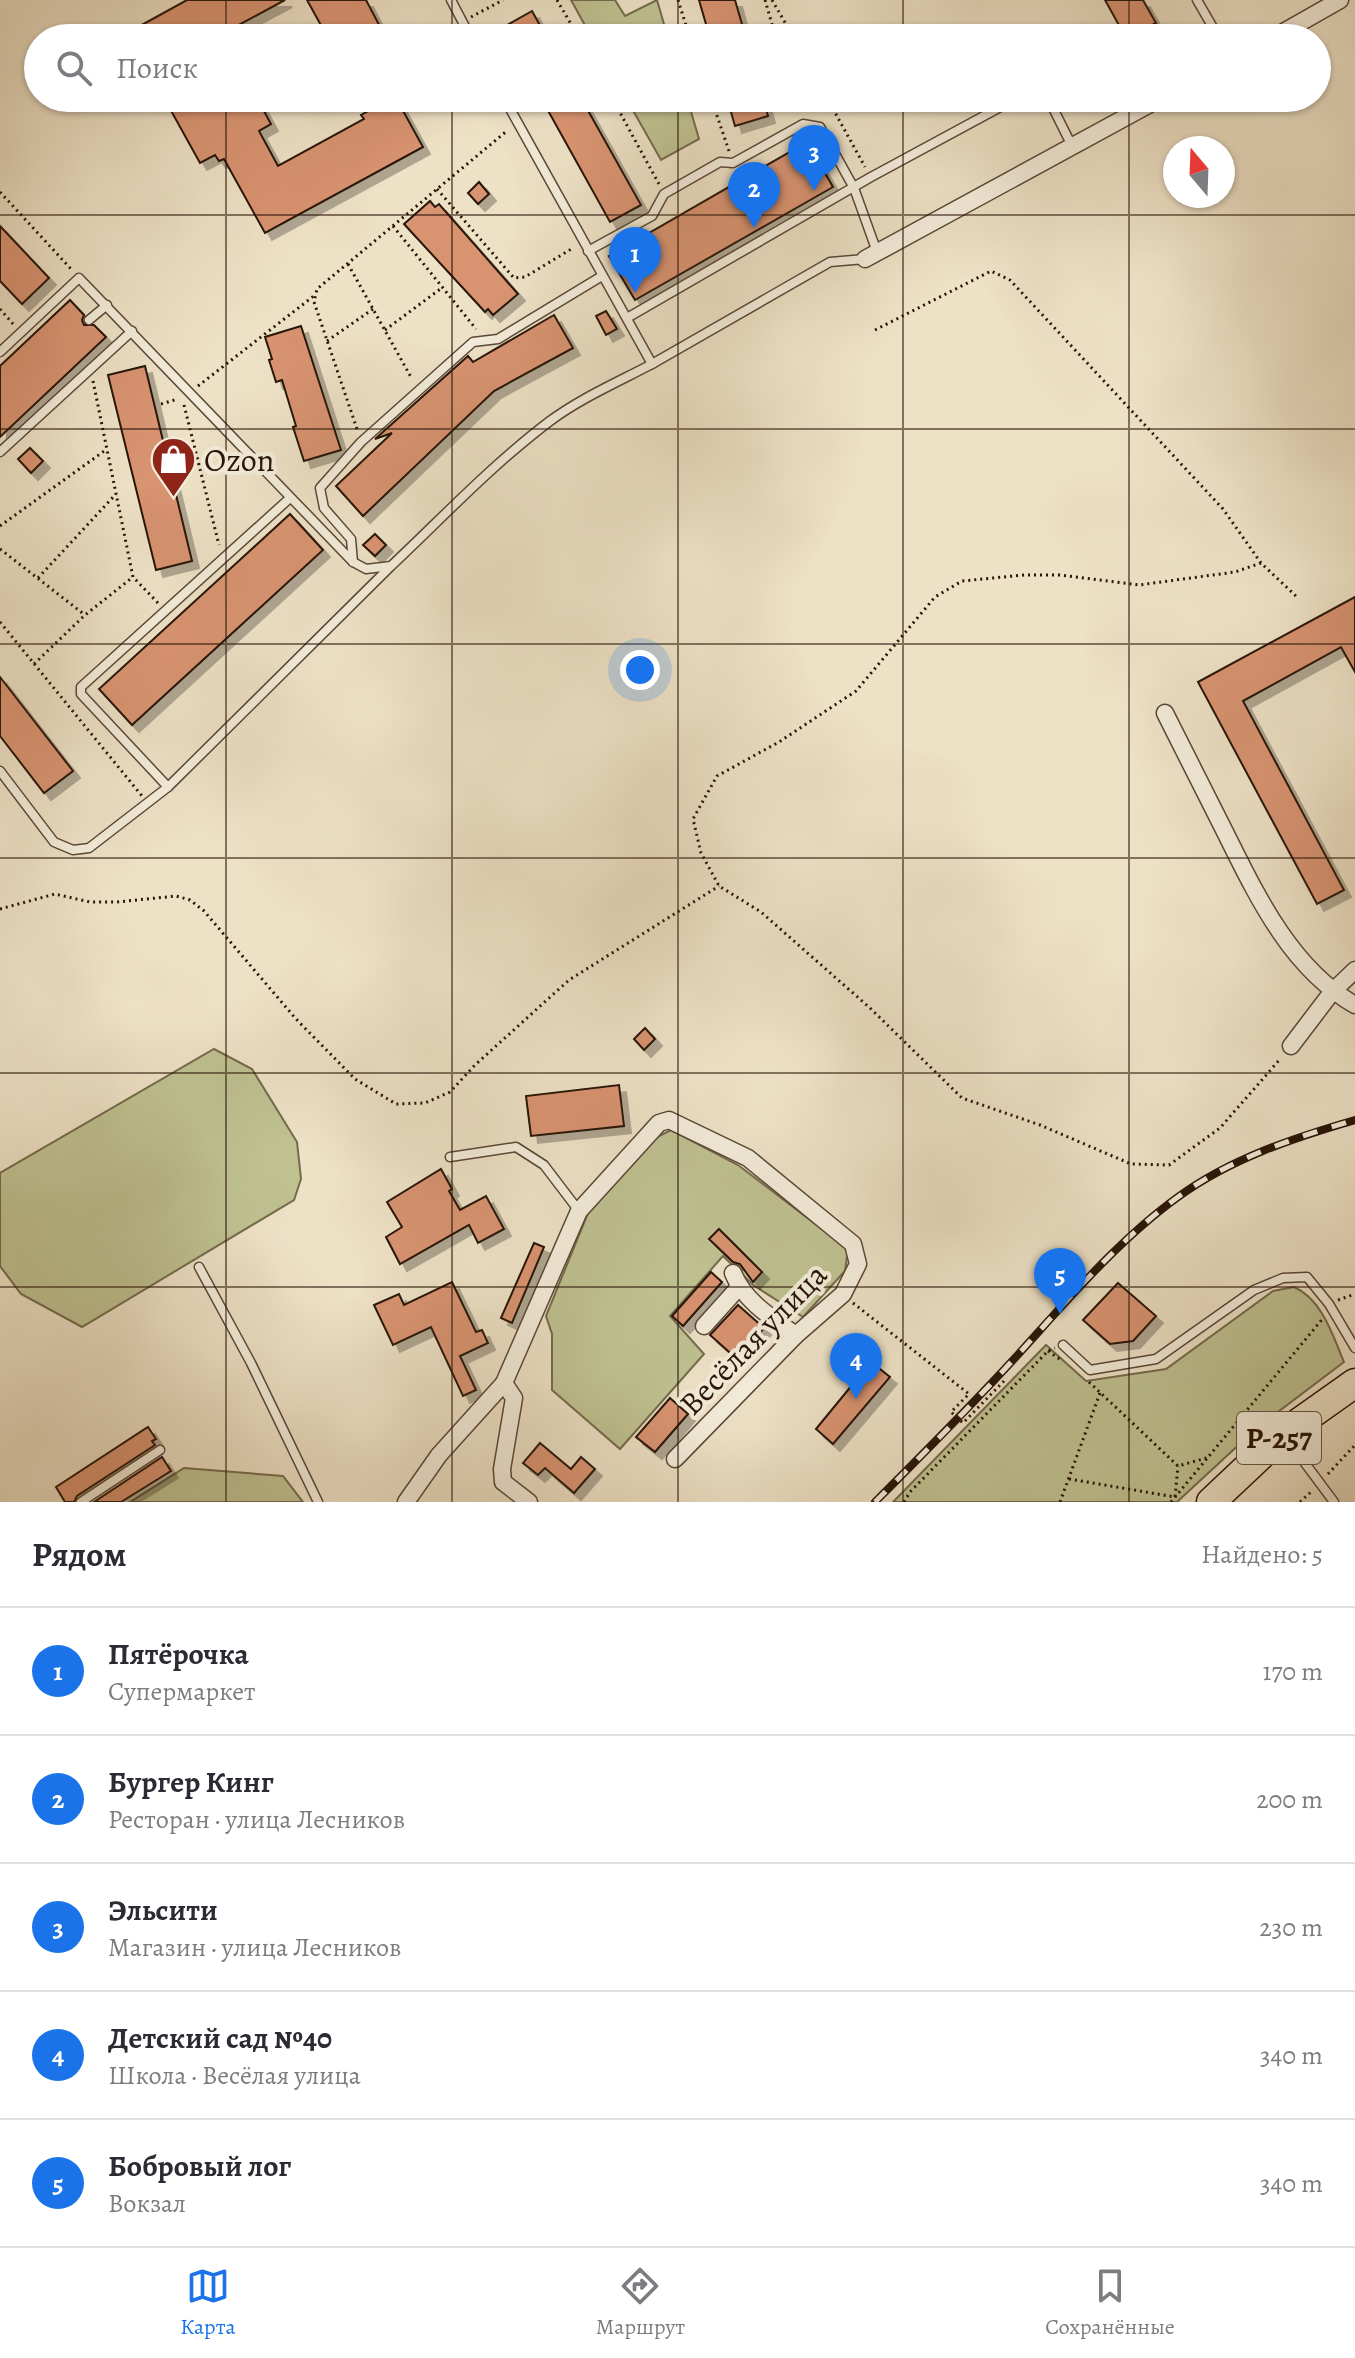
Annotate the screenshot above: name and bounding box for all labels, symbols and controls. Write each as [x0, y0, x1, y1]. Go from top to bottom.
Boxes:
search box [24, 24, 1331, 112]
icon: search [52, 46, 96, 90]
text: Поиск [116, 48, 198, 88]
pin: 3 [788, 125, 840, 191]
north arrow [1163, 136, 1235, 208]
pin: 2 [728, 162, 780, 228]
pin: 1 [609, 227, 661, 293]
shop icon: Ozon [149, 436, 197, 499]
place label: Ozon [204, 438, 274, 482]
your location [620, 650, 660, 690]
pin: 5 [1034, 1248, 1086, 1314]
street label: Весёлая улица [669, 1253, 837, 1425]
pin: 4 [830, 1333, 882, 1399]
road number: Р-257 [1237, 1412, 1321, 1464]
text: Рядом [32, 1531, 126, 1578]
text: Найдено: 5 [1201, 1537, 1323, 1572]
text: Пятёрочка [108, 1634, 249, 1674]
text: 1 [53, 1654, 63, 1689]
text: 170 m [1263, 1654, 1323, 1689]
text: Супермаркет [108, 1674, 256, 1709]
text: Бургер Кинг [108, 1762, 274, 1802]
text: 2 [52, 1782, 64, 1817]
text: 200 m [1256, 1782, 1323, 1817]
text: Ресторан · улица Лесников [108, 1802, 405, 1837]
text: Эльсити [108, 1890, 218, 1930]
text: 3 [52, 1910, 64, 1945]
text: 230 m [1259, 1910, 1323, 1945]
text: Магазин · улица Лесников [108, 1930, 401, 1965]
text: Детский сад №40 [108, 2018, 332, 2058]
text: 4 [52, 2038, 64, 2073]
text: 340 m [1260, 2038, 1323, 2073]
text: Школа · Весёлая улица [108, 2058, 361, 2093]
text: Бобровый лог [108, 2146, 291, 2186]
text: 5 [52, 2166, 64, 2201]
text: 340 m [1260, 2166, 1323, 2201]
text: Вокзал [108, 2186, 186, 2221]
tab: Карта [180, 2264, 236, 2342]
tab: Маршрут [596, 2264, 685, 2342]
tab: Сохранённые [1045, 2264, 1175, 2342]

